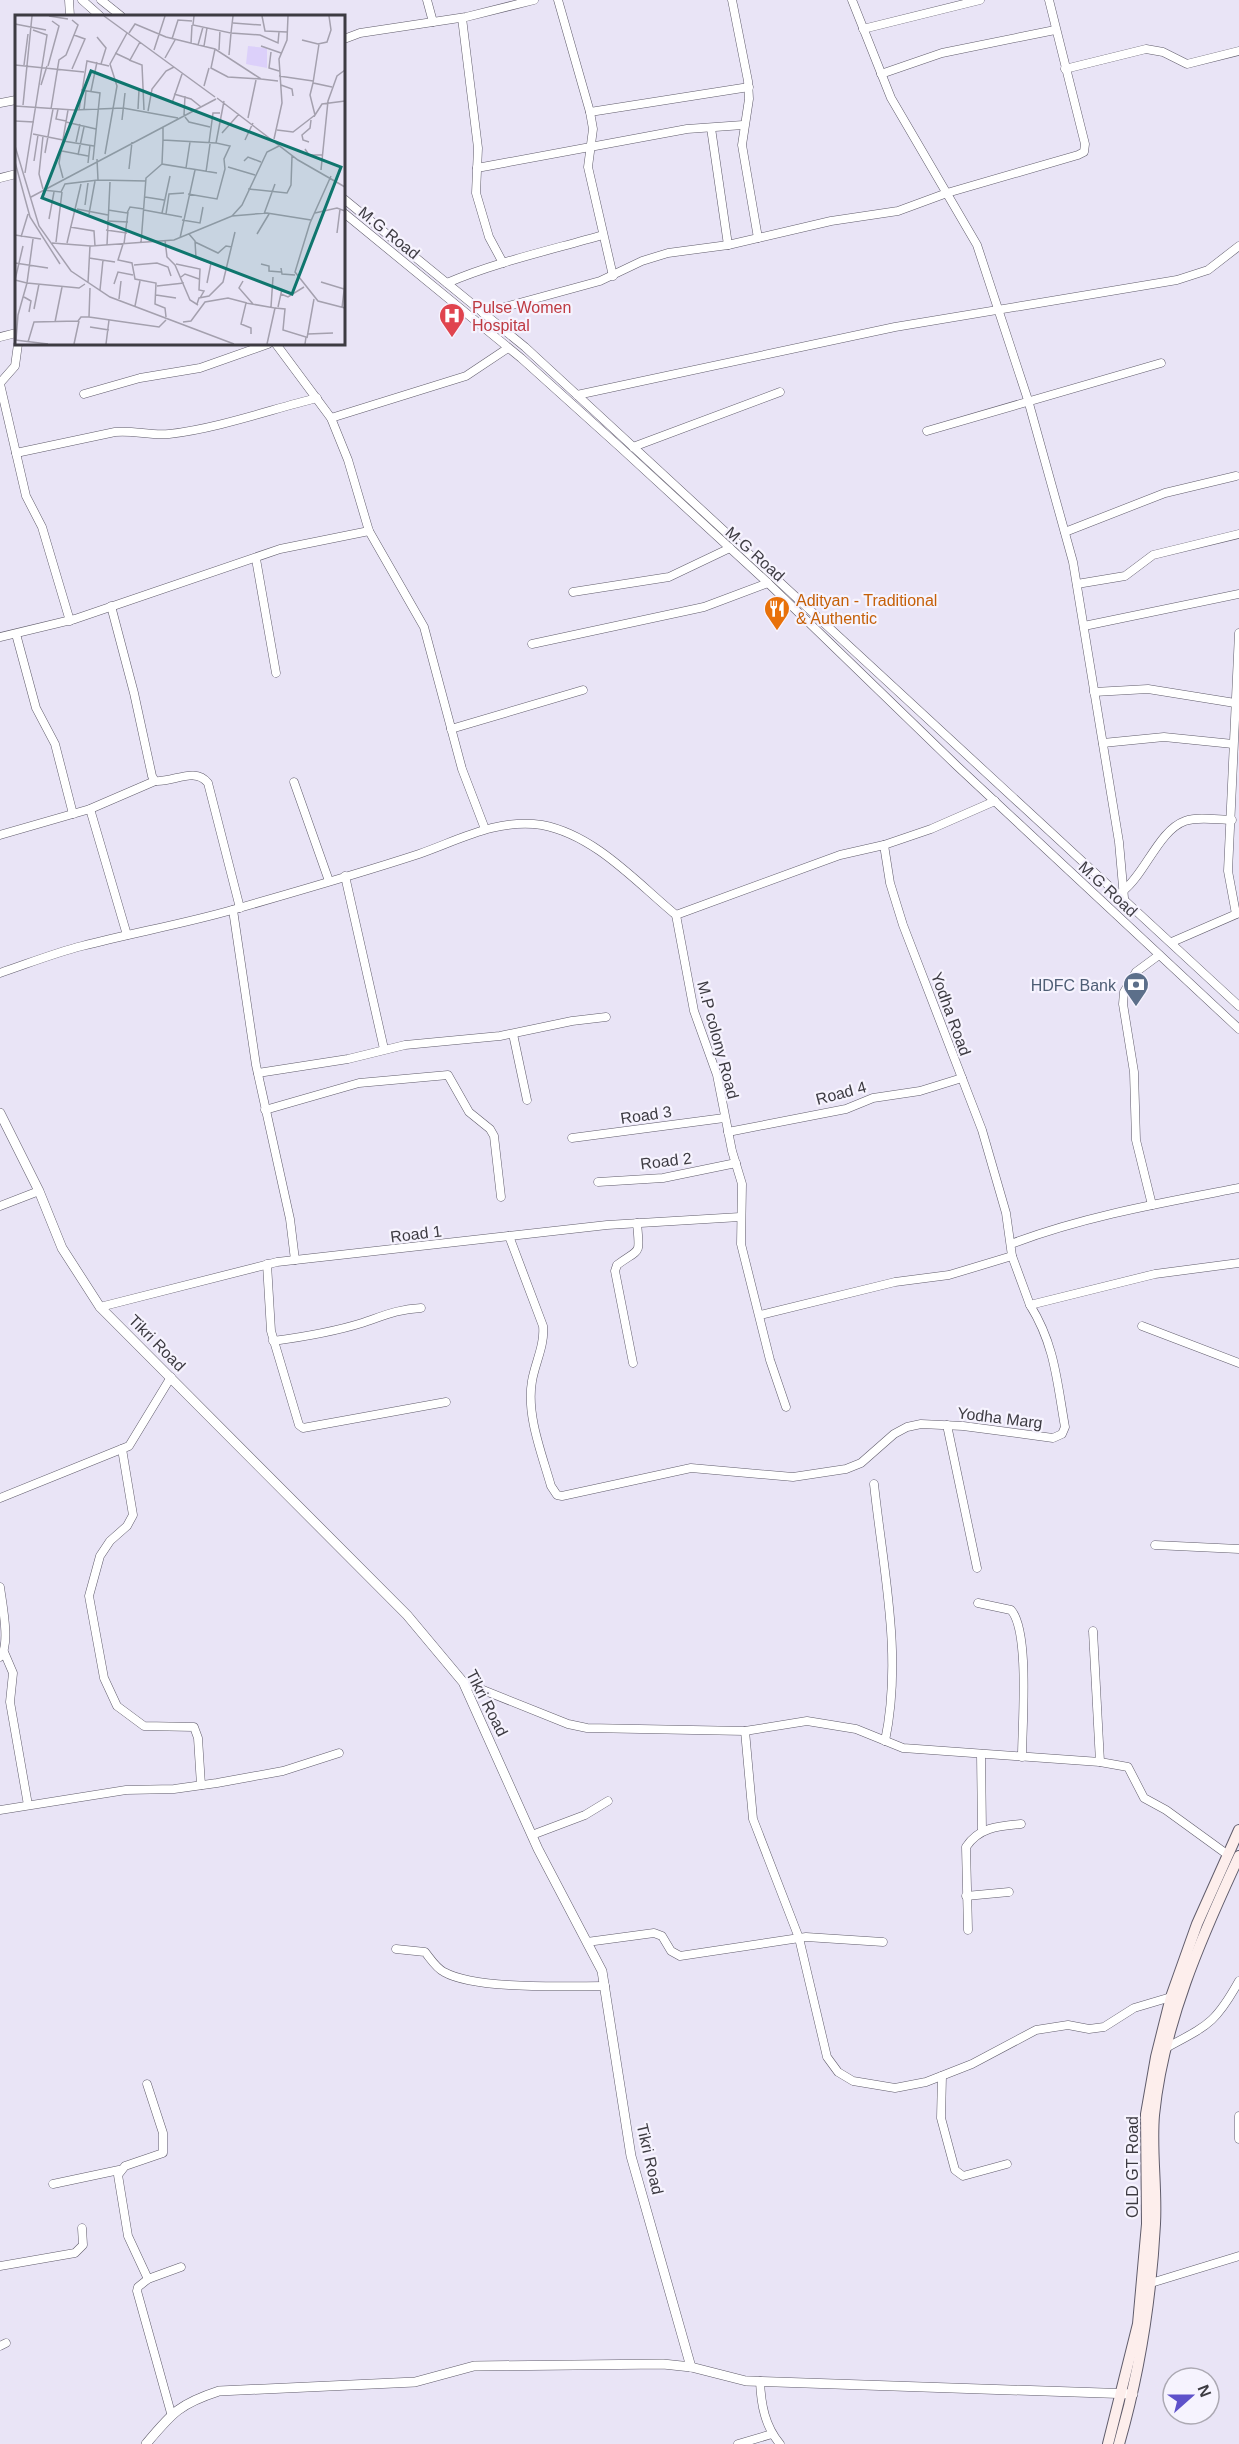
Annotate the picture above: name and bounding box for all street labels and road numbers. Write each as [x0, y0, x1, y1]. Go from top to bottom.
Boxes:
street label: M.G Road [355, 203, 423, 263]
street label: M.G Road [722, 523, 788, 585]
street label: M.G Road [1076, 858, 1140, 920]
street label: Yodha Road [928, 970, 974, 1058]
street label: M.P colony Road [694, 979, 742, 1101]
street label: Road 4 [814, 1078, 868, 1108]
street label: Road 3 [619, 1103, 673, 1127]
street label: Road 2 [639, 1149, 693, 1173]
street label: Road 1 [389, 1222, 443, 1246]
street label: Tikri Road [125, 1311, 189, 1375]
street label: Yodha Marg [956, 1404, 1044, 1432]
street label: Tikri Road [463, 1667, 511, 1739]
street label: OLD GT Road [1124, 2116, 1141, 2218]
street label: Tikri Road [634, 2122, 666, 2196]

